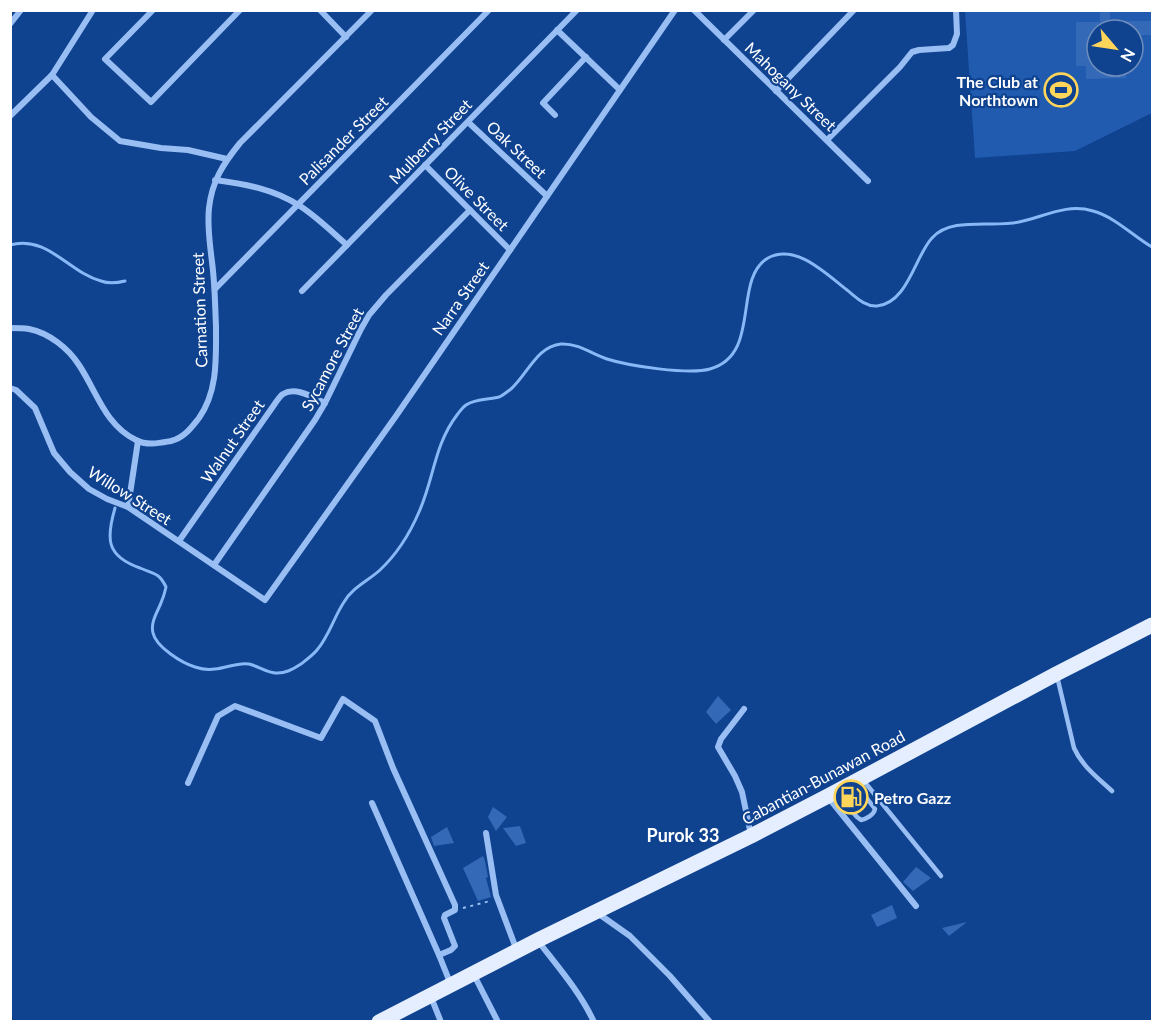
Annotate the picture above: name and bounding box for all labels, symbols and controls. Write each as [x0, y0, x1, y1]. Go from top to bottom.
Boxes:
north arrow [1085, 18, 1145, 78]
street label: Mahogany Street [741, 38, 841, 135]
text: N [1117, 46, 1140, 66]
place label: The Club at Northtown [957, 72, 1038, 109]
sports icon: The Club at Northtown [1043, 72, 1079, 108]
street label: Palisander Street [295, 91, 392, 188]
street label: Mulberry Street [385, 94, 475, 187]
street label: Oak Street [483, 117, 551, 182]
street label: Olive Street [441, 162, 513, 234]
street label: Carnation Street [187, 252, 211, 368]
street label: Narra Street [428, 257, 492, 339]
street label: Sycamore Street [297, 304, 367, 414]
street label: Walnut Street [196, 396, 268, 486]
street label: Willow Street [85, 462, 176, 528]
street label: Cabantian-Bunawan Road [738, 726, 908, 828]
fuel station icon: Petro Gazz [833, 779, 869, 815]
place label: Petro Gazz [874, 788, 951, 807]
district label: Purok 33 [647, 824, 719, 846]

